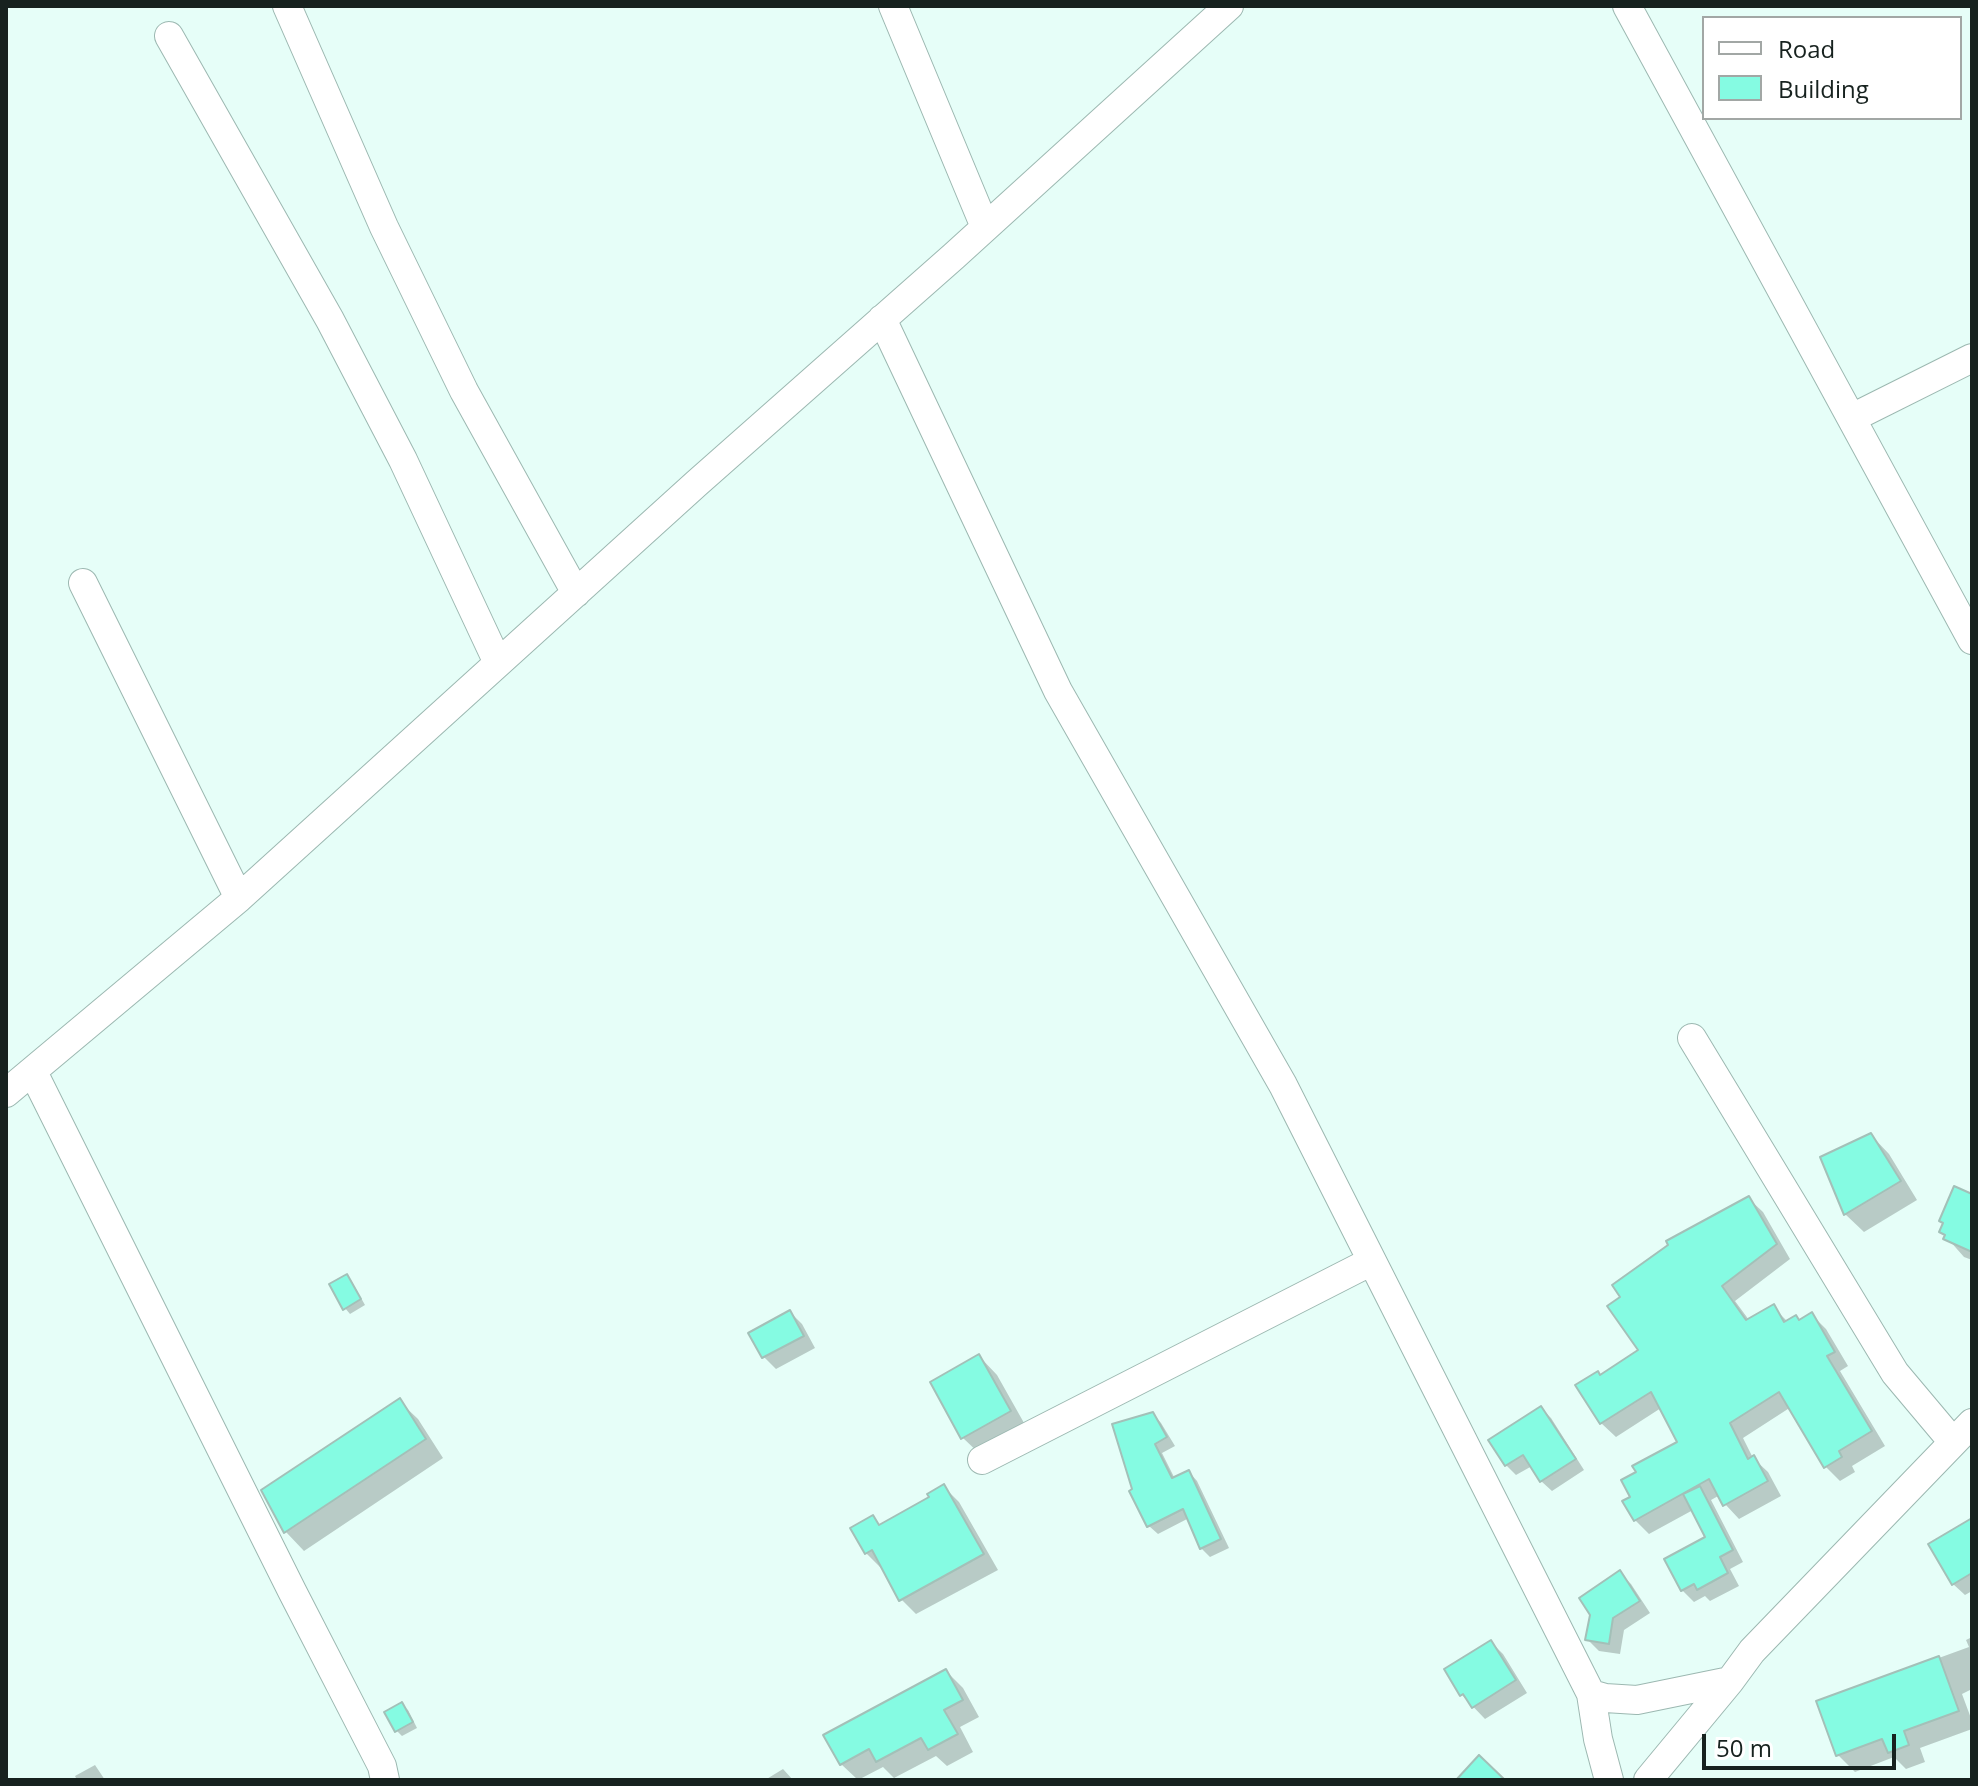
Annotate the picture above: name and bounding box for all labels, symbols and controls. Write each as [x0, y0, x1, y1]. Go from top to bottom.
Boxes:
legend [1702, 16, 1962, 120]
text: Road [1778, 32, 1835, 65]
text: Building [1778, 72, 1869, 105]
scale bar [1706, 1718, 1900, 1768]
text: 50 m [1716, 1731, 1772, 1764]

